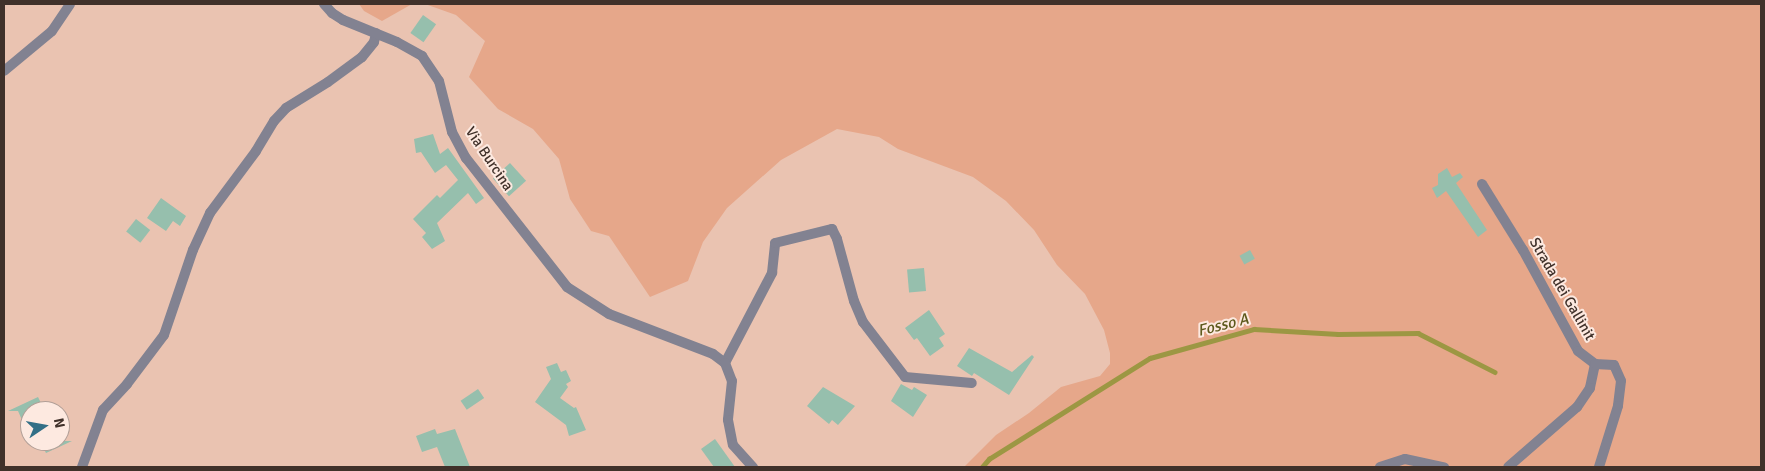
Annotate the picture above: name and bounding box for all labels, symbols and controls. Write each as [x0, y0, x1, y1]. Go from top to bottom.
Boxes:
street label: Via Burcina [461, 124, 517, 194]
street label: Strada dei Gallinit [1525, 234, 1599, 344]
water label: Fosso A [1196, 309, 1250, 341]
north arrow [20, 401, 70, 451]
text: N [50, 416, 69, 430]

